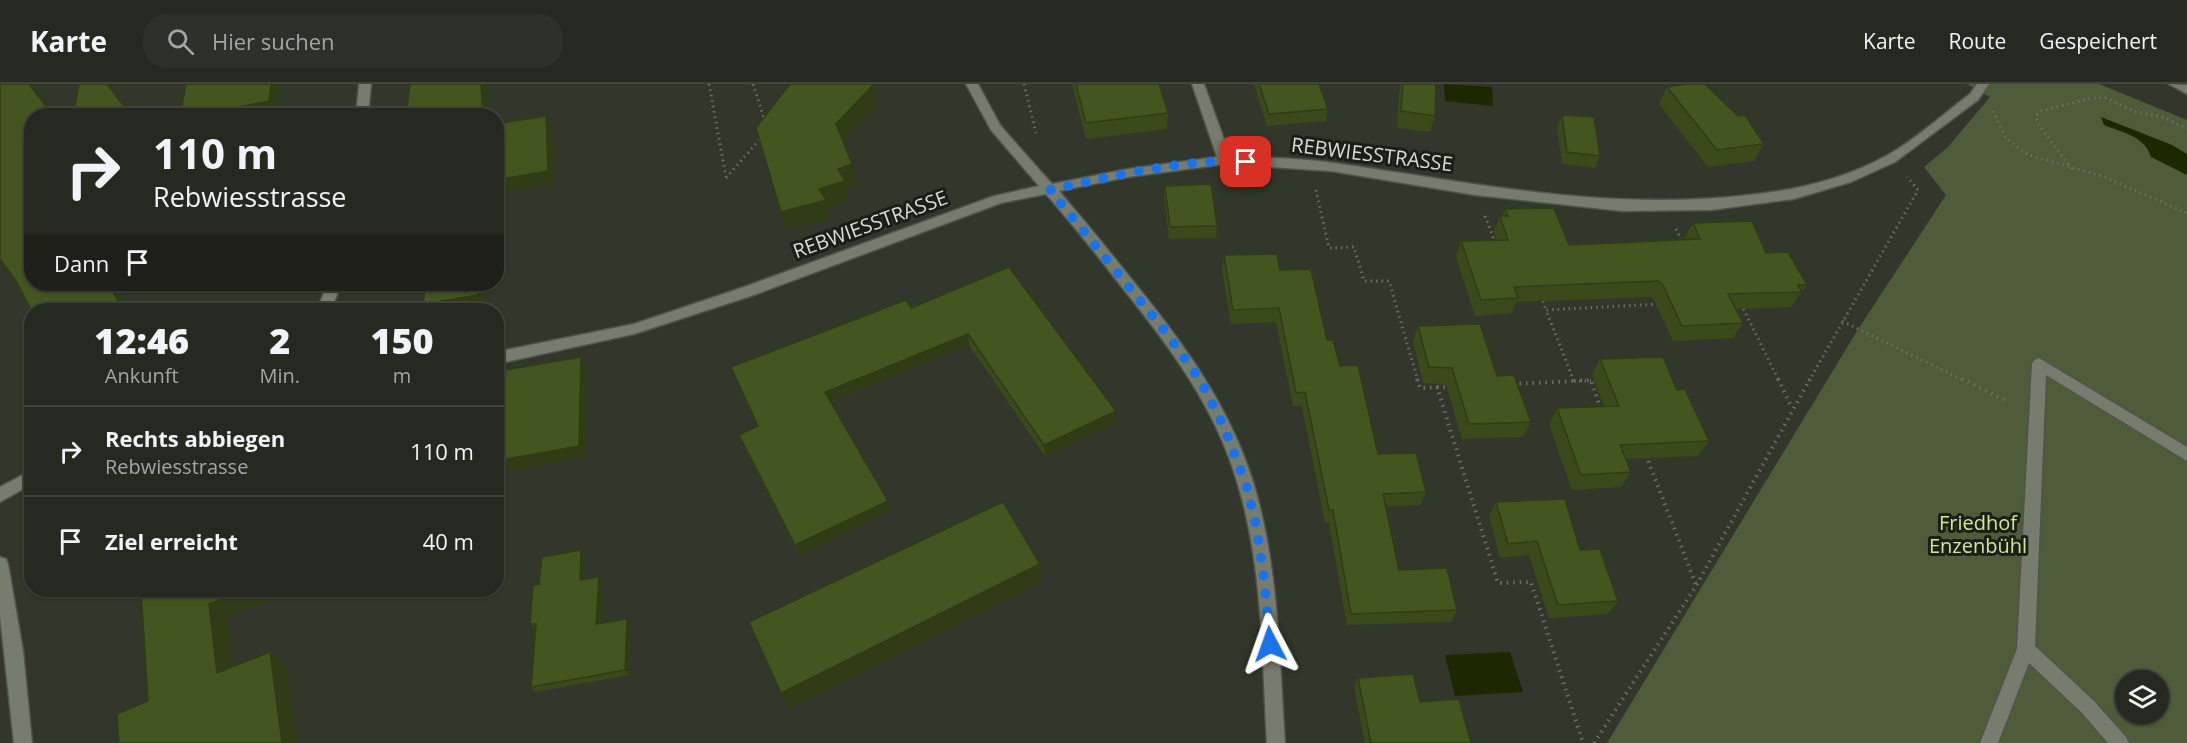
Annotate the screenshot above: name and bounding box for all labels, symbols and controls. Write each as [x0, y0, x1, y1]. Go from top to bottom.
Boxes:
search box [143, 14, 563, 68]
text: Karte [30, 22, 107, 60]
icon: search [164, 25, 197, 58]
text: Hier suchen [212, 26, 335, 56]
text: Karte [1863, 27, 1915, 55]
text: Route [1948, 27, 2006, 55]
text: Gespeichert [2039, 27, 2157, 55]
text: 110 m [153, 124, 277, 181]
street label: REBWIESSTRASSE [1290, 131, 1454, 177]
icon: right [54, 132, 132, 210]
pin [1220, 136, 1271, 187]
icon: arrive [1229, 145, 1262, 178]
text: Rebwiesstrasse [153, 178, 347, 215]
street label: REBWIESSTRASSE [789, 184, 951, 264]
icon: arrive [121, 246, 154, 279]
text: Dann [54, 248, 109, 278]
text: 12:46 [94, 316, 189, 365]
text: 2 [269, 316, 290, 365]
text: 150 [370, 316, 434, 365]
text: Ankunft [105, 362, 179, 389]
text: Min. [259, 362, 300, 389]
text: m [393, 362, 411, 389]
text: Rechts abbiegen [105, 423, 285, 453]
icon: right [54, 435, 87, 468]
text: 110 m [410, 436, 474, 466]
text: Rebwiesstrasse [105, 453, 248, 480]
park label: Friedhof Enzenbühl [1929, 509, 2027, 559]
icon: arrive [54, 525, 87, 558]
text: Ziel erreicht [105, 526, 238, 556]
text: 40 m [423, 526, 474, 556]
position arrow [1238, 612, 1302, 676]
map controls [2115, 670, 2169, 724]
button: layers [2115, 670, 2169, 724]

